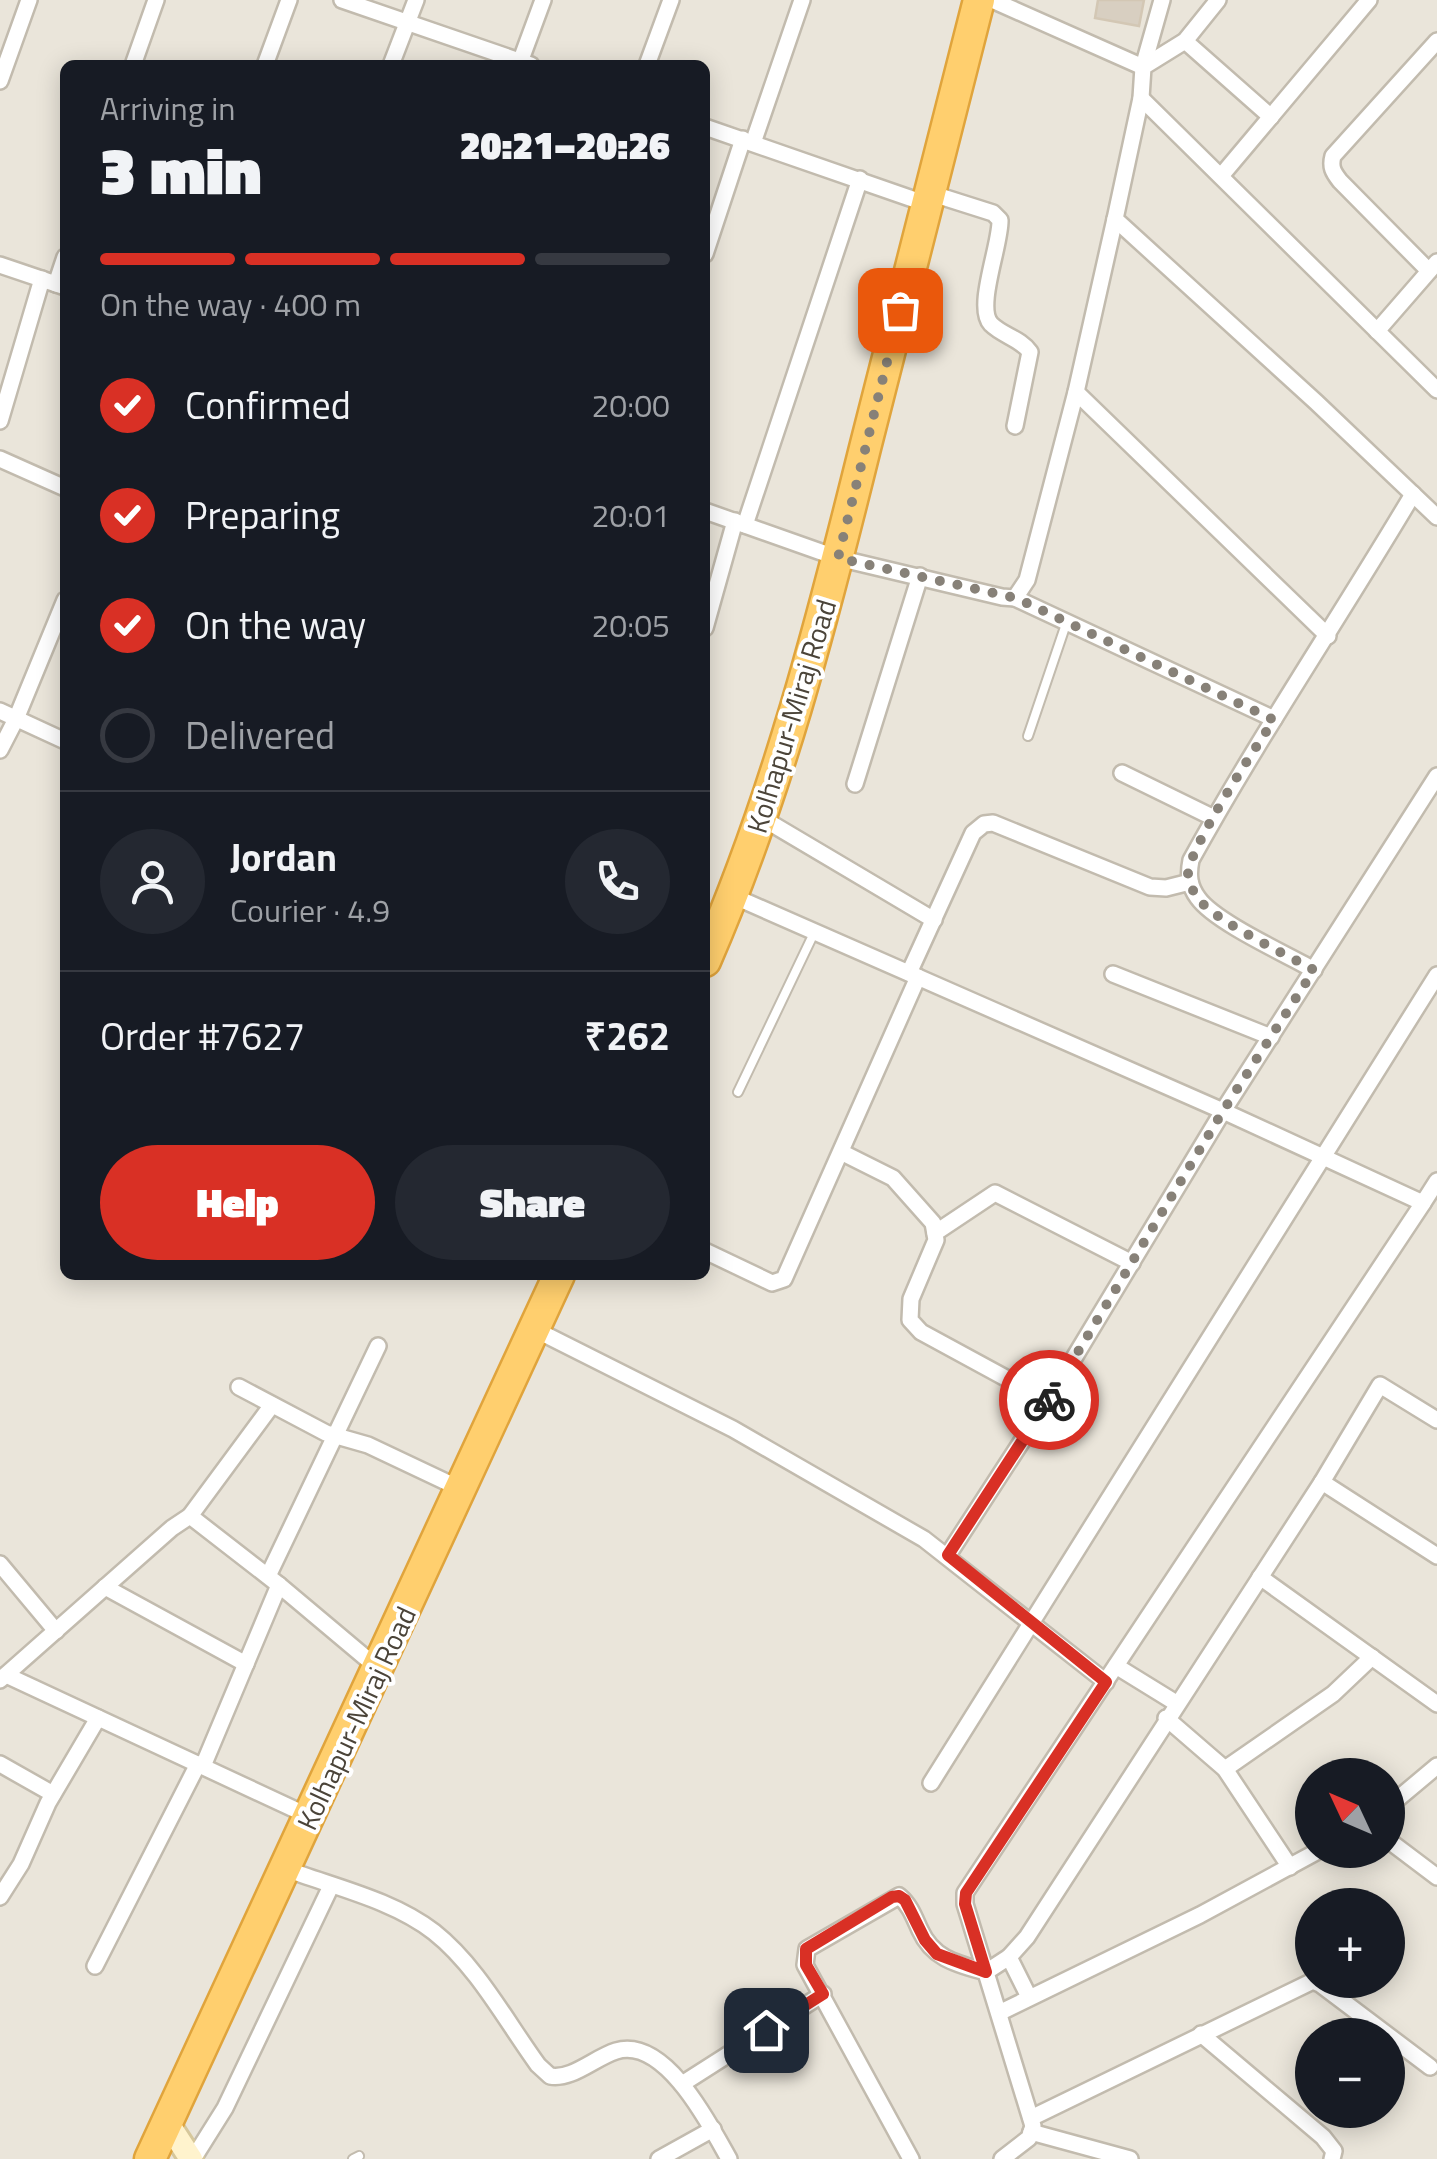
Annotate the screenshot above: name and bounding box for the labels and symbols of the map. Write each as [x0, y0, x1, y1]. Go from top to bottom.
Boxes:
pin [858, 268, 943, 353]
street label: Kolhapur-Miraj Road [735, 594, 847, 838]
courier [999, 1350, 1099, 1450]
street label: Kolhapur-Miraj Road [285, 1599, 427, 1837]
north arrow [1295, 1758, 1405, 1868]
pin [724, 1988, 809, 2073]

